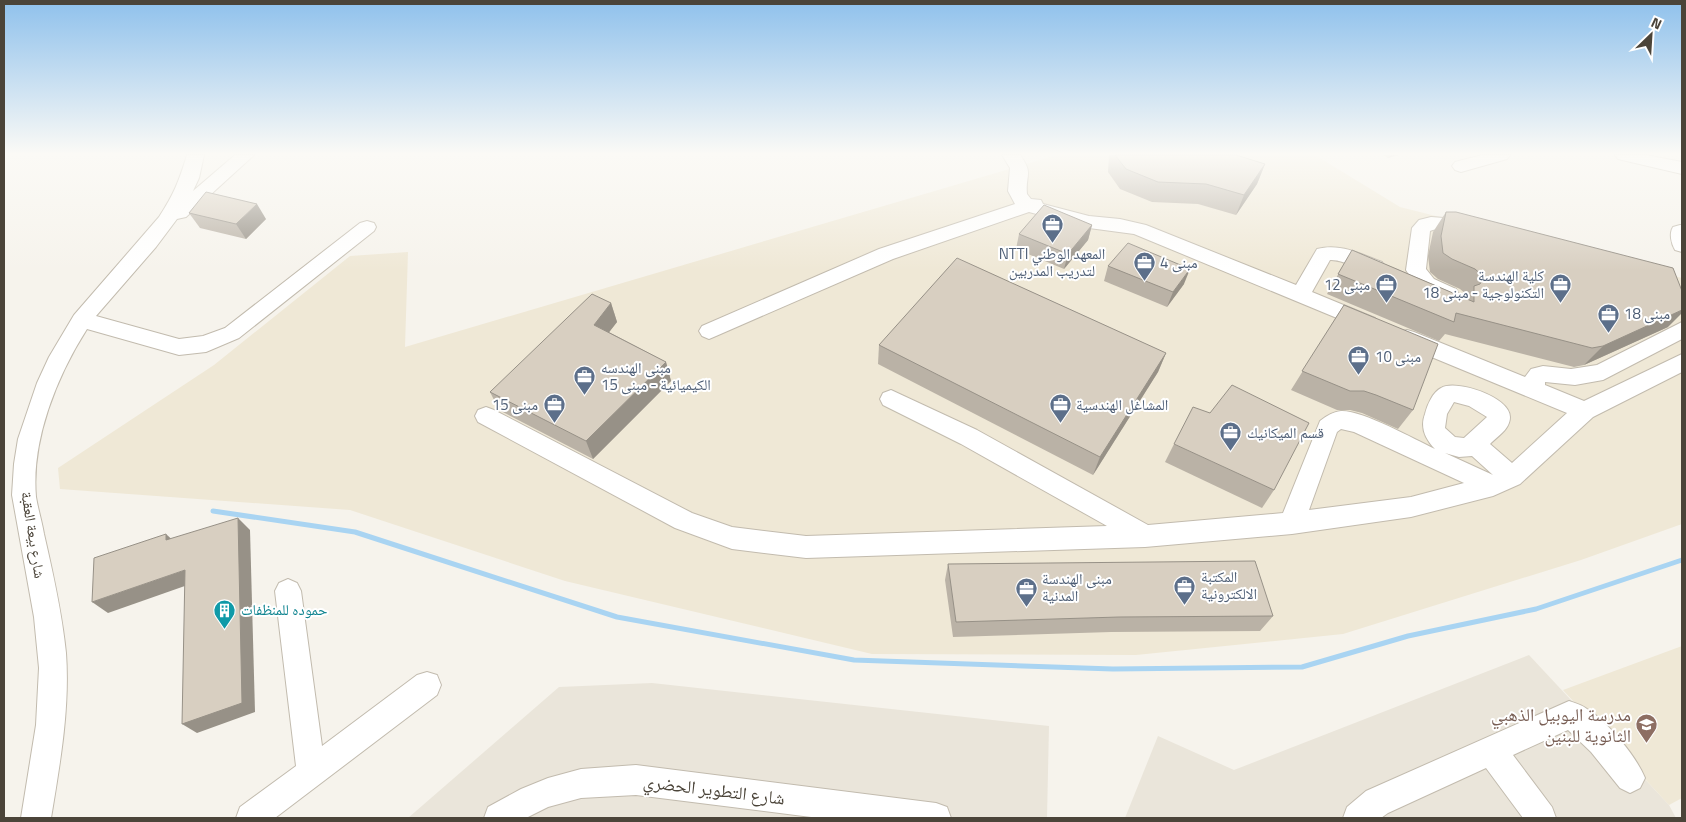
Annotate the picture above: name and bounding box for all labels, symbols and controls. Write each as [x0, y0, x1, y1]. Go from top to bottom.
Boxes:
north arrow [1626, 10, 1676, 60]
text: N [1648, 11, 1666, 34]
office icon: NTTI المعهد الوطني لتدريب المدربين [1040, 213, 1064, 244]
place label: NTTI المعهد الوطني لتدريب المدربين [999, 242, 1105, 282]
office icon: مبنى 4 [1132, 251, 1156, 282]
place label: مبنى 4 [1160, 251, 1198, 274]
place label: كلية الهندسة التكنولوجية - مبنى 18 [1422, 264, 1544, 304]
place label: مبنى 12 [1324, 273, 1370, 296]
office icon: مبنى 12 [1374, 273, 1398, 304]
office icon: كلية الهندسة التكنولوجية - مبنى 18 [1548, 273, 1572, 304]
office icon: مبنى 18 [1596, 302, 1620, 333]
place label: مبنى 18 [1624, 302, 1670, 325]
office icon: مبنى 10 [1347, 345, 1371, 376]
place label: مبنى 10 [1375, 345, 1421, 368]
place label: مبنى الهندسه الكيميائية - مبنى 15 [601, 356, 711, 396]
office icon: مبنى الهندسه الكيميائية - مبنى 15 [573, 365, 597, 396]
place label: مبنى 15 [492, 393, 538, 416]
office icon: مبنى 15 [542, 393, 566, 424]
office icon: المشاغل الهندسية [1048, 393, 1072, 424]
place label: المشاغل الهندسية [1076, 393, 1168, 416]
office icon: قسم الميكانيك [1219, 421, 1243, 452]
place label: قسم الميكانيك [1247, 421, 1324, 444]
street label: شارع بيعة العقبة [15, 490, 52, 580]
place label: المكتبة الالكترونية [1201, 565, 1257, 605]
place label: مبنى الهندسة المدنية [1042, 567, 1112, 607]
office icon: المكتبة الالكترونية [1173, 574, 1197, 605]
office icon: مبنى الهندسة المدنية [1014, 576, 1038, 607]
building icon: حموده للمنظفات [213, 598, 237, 629]
place label: حموده للمنظفات [241, 598, 328, 621]
place label: مدرسة اليوبيل الذهبي الثانوية للبنين [1491, 701, 1631, 749]
school or university icon: مدرسة اليوبيل الذهبي الثانوية للبنين [1635, 713, 1659, 744]
street label: شارع التطوير الحضري [642, 767, 786, 813]

